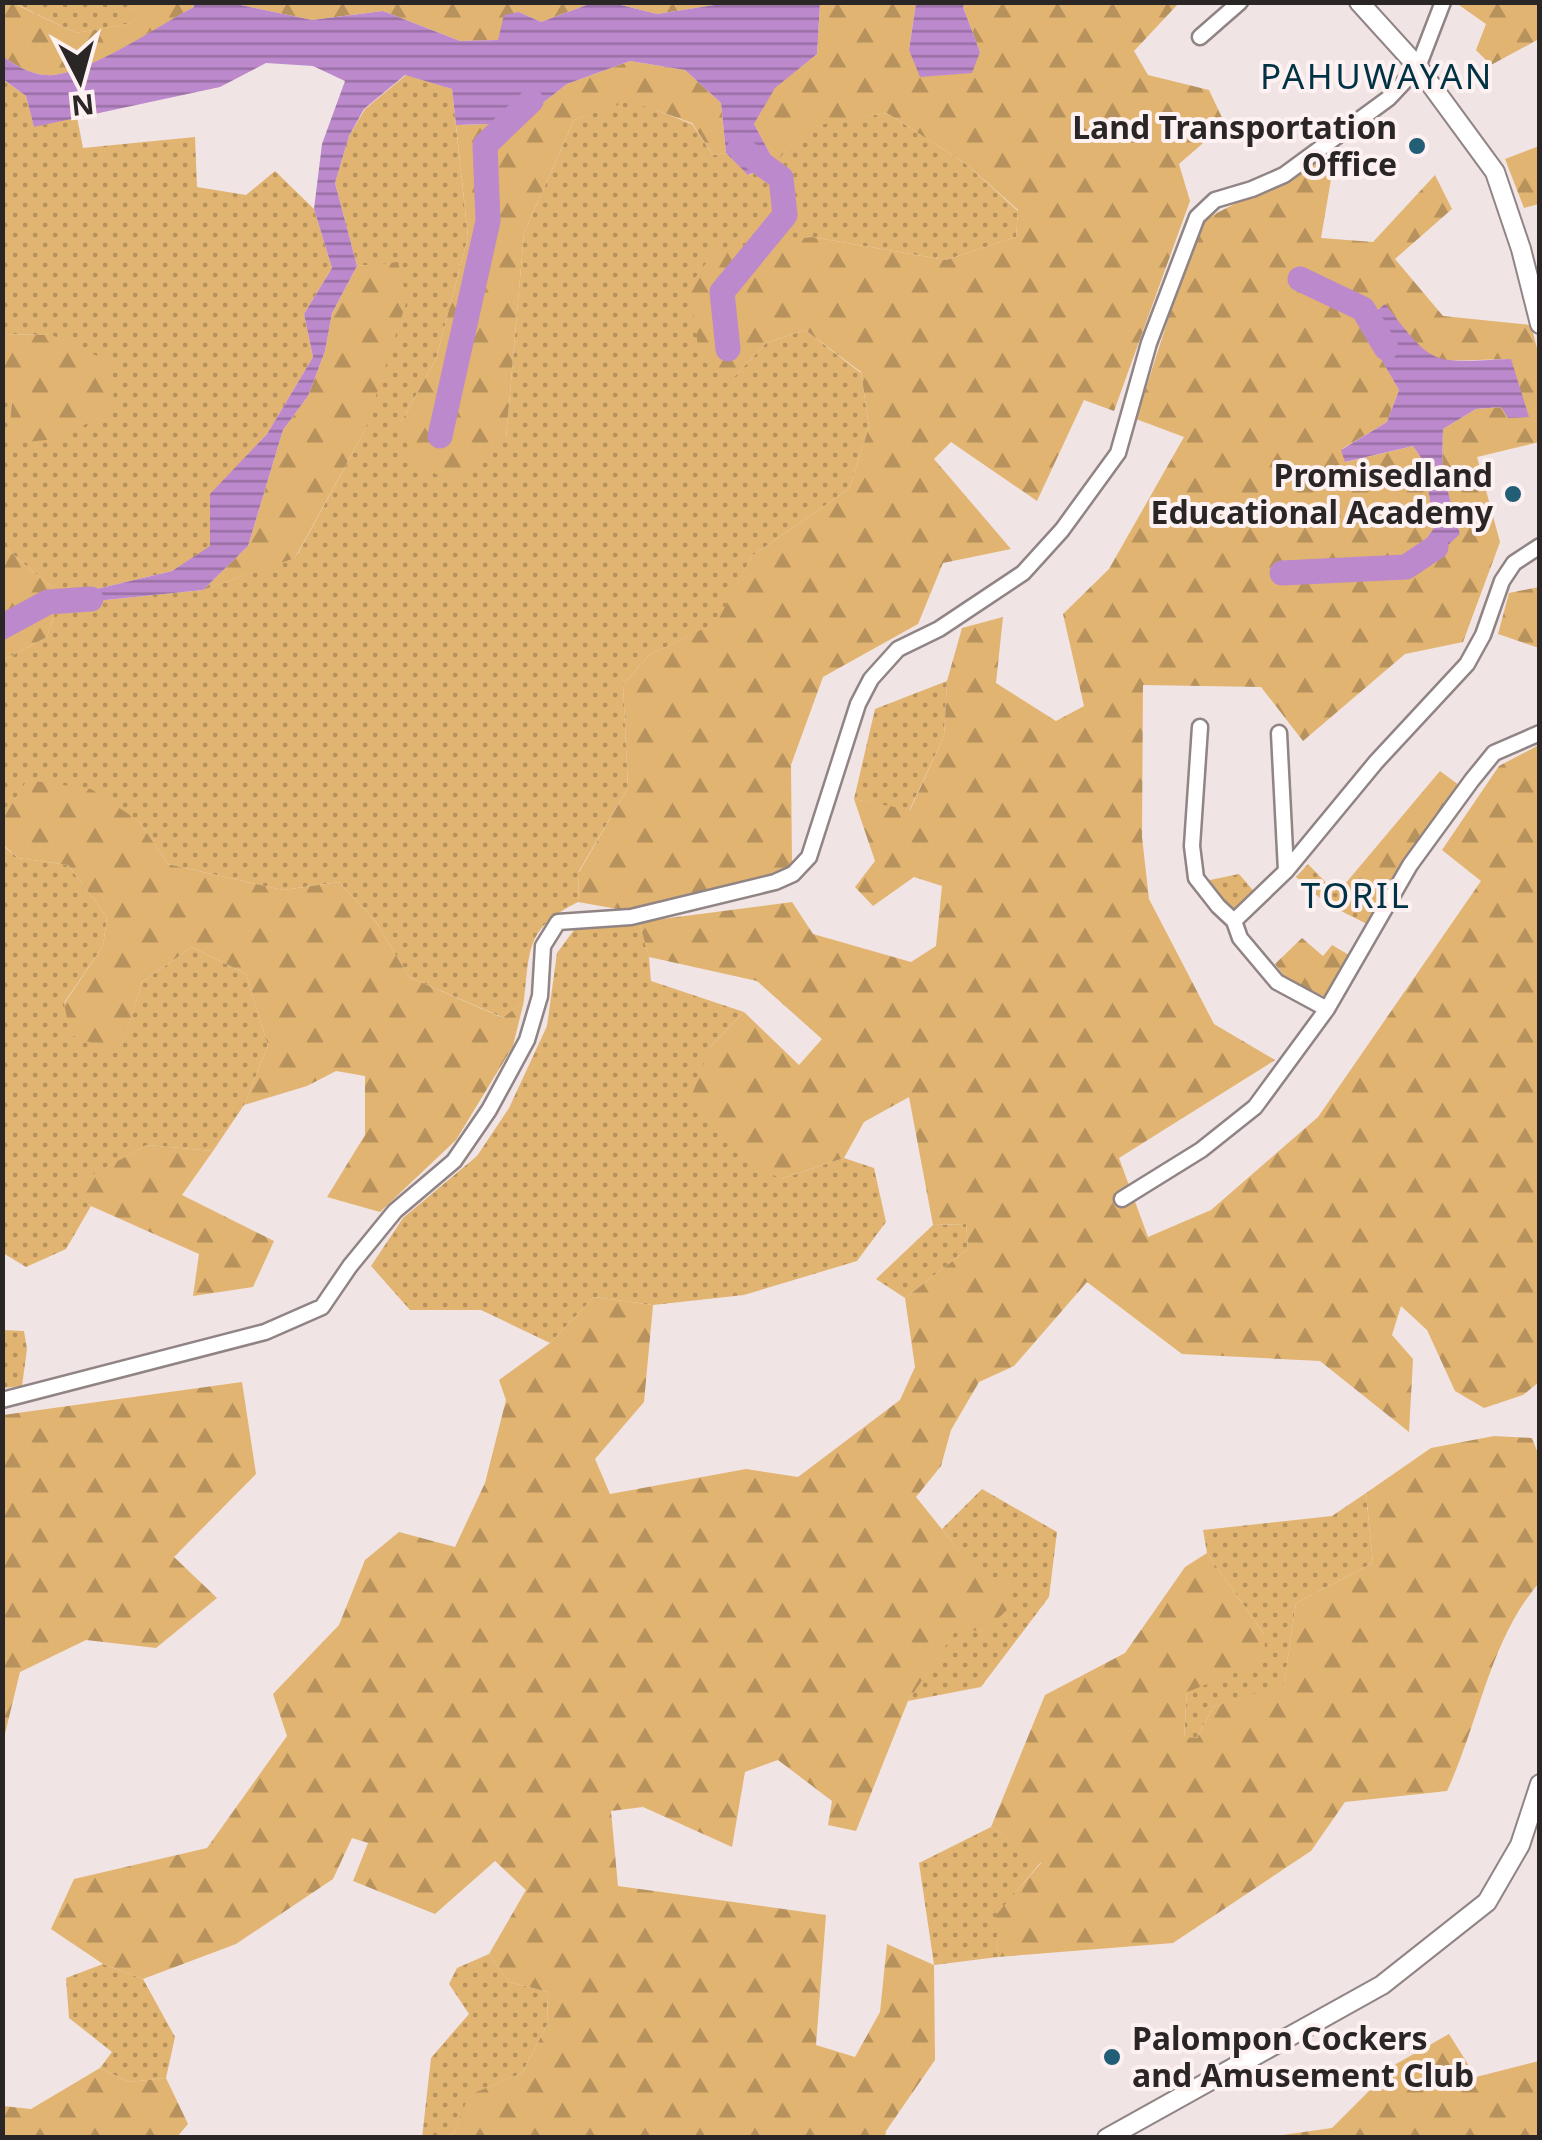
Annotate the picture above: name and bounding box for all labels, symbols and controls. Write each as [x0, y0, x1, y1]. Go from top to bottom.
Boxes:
north arrow [30, 30, 130, 130]
district label: PAHUWAYAN [1260, 52, 1494, 99]
text: N [69, 86, 96, 126]
place label: Land Transportation Office [1072, 105, 1397, 185]
marker: Land Transportation Office [1406, 135, 1428, 157]
place label: Promisedland Educational Academy [1150, 453, 1494, 533]
marker: Promisedland Educational Academy [1502, 483, 1524, 505]
district label: TORIL [1301, 871, 1411, 918]
place label: Palompon Cockers and Amusement Club [1132, 2016, 1474, 2096]
marker: Palompon Cockers and Amusement Club [1101, 2046, 1123, 2068]

